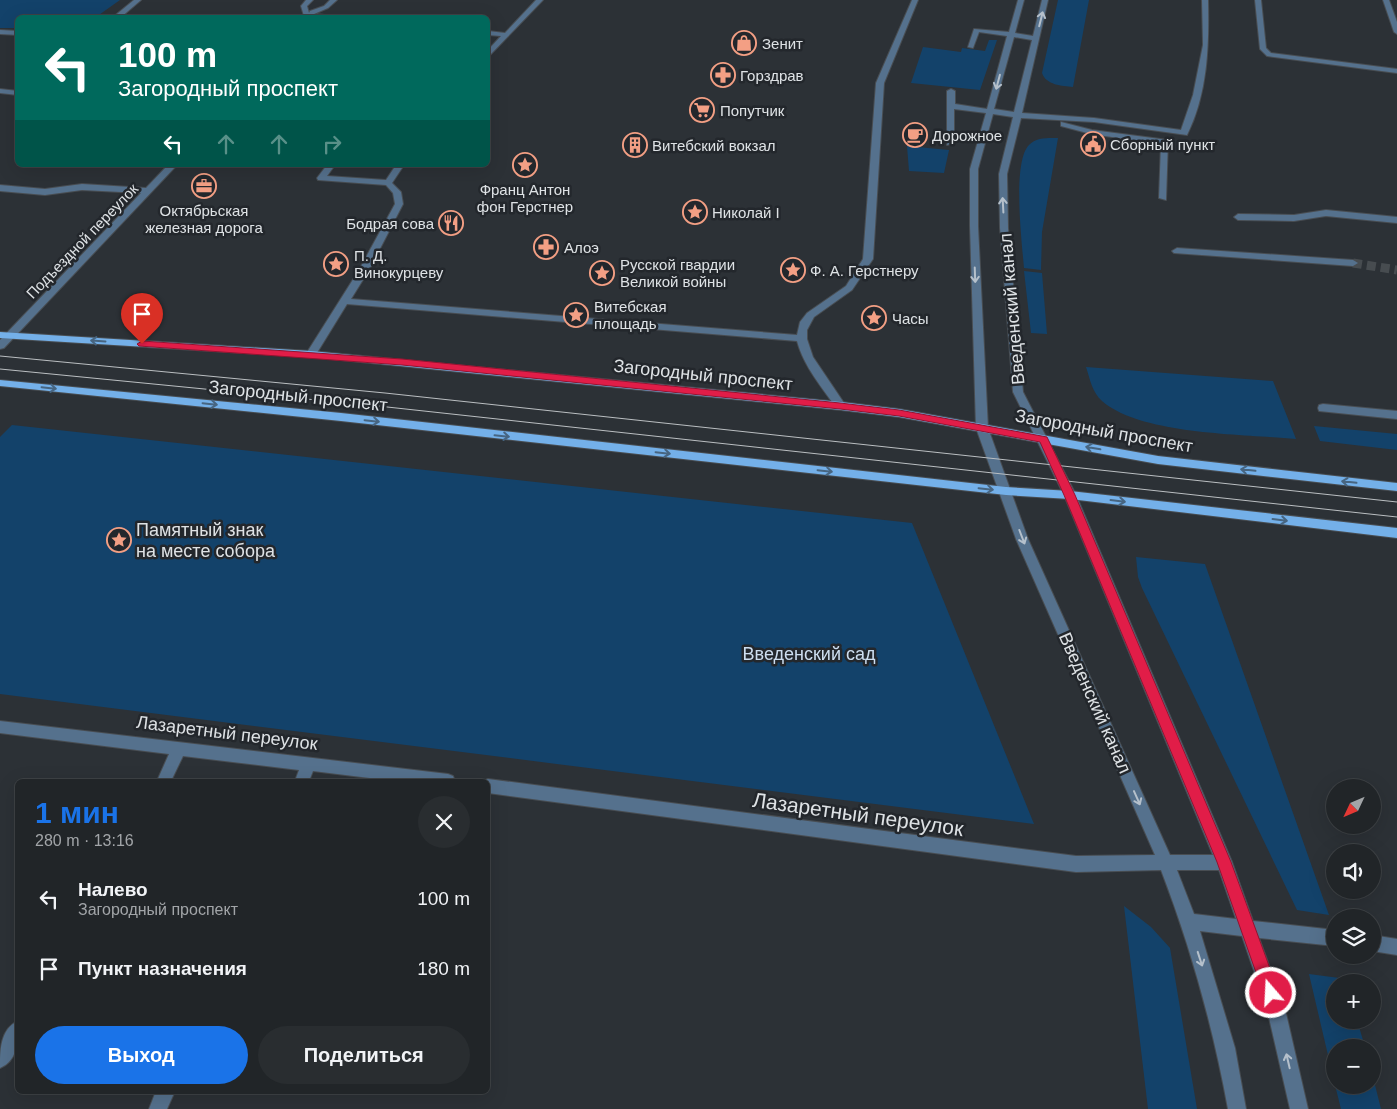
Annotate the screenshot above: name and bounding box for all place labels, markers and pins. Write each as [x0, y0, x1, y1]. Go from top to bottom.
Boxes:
shop icon: Зенит [731, 30, 757, 56]
place label: Зенит [762, 35, 803, 52]
pharmacy icon: Горздрав [710, 62, 736, 88]
place label: Горздрав [740, 67, 804, 84]
supermarket icon: Попутчик [689, 97, 715, 123]
place label: Попутчик [720, 102, 785, 119]
cafe icon: Дорожное [902, 122, 928, 148]
place label: Дорожное [932, 127, 1002, 144]
public building icon: Сборный пункт [1080, 131, 1106, 157]
building icon: Витебский вокзал [622, 132, 648, 158]
place label: Сборный пункт [1110, 136, 1215, 153]
place label: Витебский вокзал [652, 137, 776, 154]
place icon: Франц Антон фон Герстнер [512, 152, 538, 178]
office icon: Октябрьская железная дорога [191, 173, 217, 199]
place label: Франц Антон фон Герстнер [477, 181, 573, 215]
place icon: Николай I [682, 199, 708, 225]
place label: Октябрьская железная дорога [145, 202, 264, 236]
place label: Николай I [712, 204, 780, 221]
restaurant icon: Бодрая сова [438, 210, 464, 236]
place label: Бодрая сова [346, 215, 435, 232]
pharmacy icon: Алоэ [533, 234, 559, 260]
place label: Алоэ [564, 239, 599, 256]
place label: П. Д. Винокурцеву [354, 247, 444, 281]
place icon: П. Д. Винокурцеву [323, 251, 349, 277]
place label: Русской гвардии Великой войны [620, 256, 735, 290]
place icon: Ф. А. Герстнеру [780, 257, 806, 283]
place icon: Русской гвардии Великой войны [589, 260, 615, 286]
place label: Ф. А. Герстнеру [810, 262, 919, 279]
pin [121, 293, 163, 344]
place label: Витебская площадь [594, 298, 667, 332]
place icon: Витебская площадь [563, 302, 589, 328]
place icon: Часы [861, 305, 887, 331]
place label: Часы [892, 310, 929, 327]
place label: Памятный знак на месте собора [136, 520, 276, 561]
place icon: Памятный знак на месте собора [106, 527, 132, 553]

